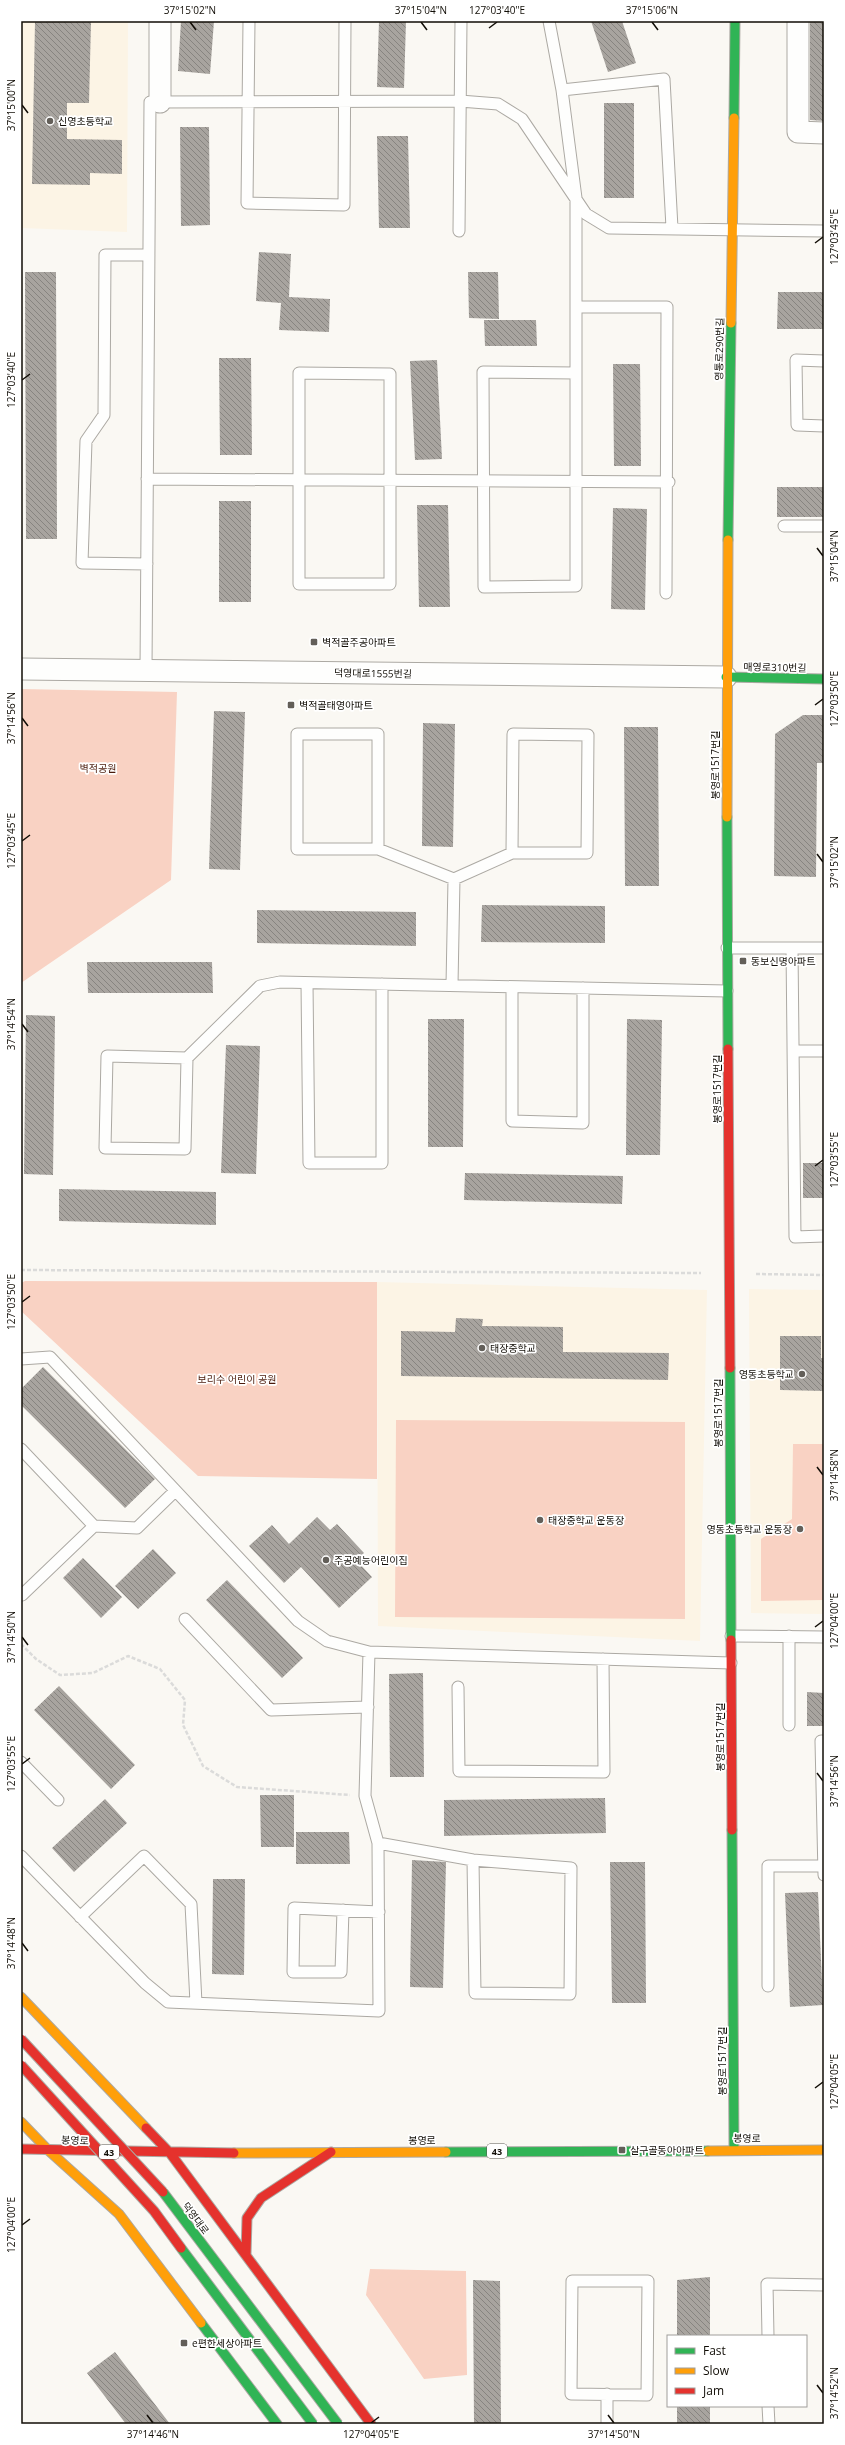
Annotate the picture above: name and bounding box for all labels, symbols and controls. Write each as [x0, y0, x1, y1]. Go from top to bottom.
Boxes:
text: 37°15'02"N [164, 3, 216, 17]
text: 37°15'04"N [395, 3, 447, 17]
text: 127°03'40"E [469, 3, 525, 17]
text: 37°15'06"N [626, 3, 678, 17]
text: 37°15'00"N [4, 79, 18, 131]
place label: 신영초등학교 [58, 114, 113, 128]
marker: 신영초등학교 [45, 116, 55, 126]
text: 127°03'45"E [827, 209, 841, 265]
street label: 영통로290번길 [711, 317, 727, 381]
text: 127°03'40"E [4, 352, 18, 408]
text: 37°15'04"N [827, 530, 841, 582]
place label: 벽적골주공아파트 [322, 635, 396, 649]
marker: 벽적골주공아파트 [309, 637, 319, 647]
street label: 매영로310번길 [743, 659, 807, 675]
street label: 덕영대로1555번길 [334, 665, 412, 681]
text: 127°03'50"E [827, 671, 841, 727]
text: 37°14'56"N [4, 692, 18, 744]
place label: 벽적골태영아파트 [299, 698, 373, 712]
marker: 벽적골태영아파트 [286, 700, 296, 710]
street label: 봉영로1517번길 [708, 731, 722, 799]
park label: 벽적공원 [80, 761, 116, 775]
text: 127°03'45"E [4, 813, 18, 869]
text: 37°15'02"N [827, 836, 841, 888]
place label: 동보신명아파트 [751, 954, 815, 968]
marker: 동보신명아파트 [738, 956, 748, 966]
text: 37°14'54"N [4, 998, 18, 1050]
street label: 봉영로1517번길 [710, 1055, 724, 1123]
text: 127°03'55"E [827, 1132, 841, 1188]
text: 127°03'50"E [4, 1274, 18, 1330]
place label: 태장중학교 [490, 1341, 536, 1355]
marker: 태장중학교 [477, 1343, 487, 1353]
place label: 영동초등학교 [739, 1367, 794, 1381]
marker: 영동초등학교 [797, 1369, 807, 1379]
park label: 보리수 어린이 공원 [198, 1372, 276, 1386]
street label: 봉영로1517번길 [711, 1379, 725, 1447]
text: 37°14'58"N [827, 1449, 841, 1501]
place label: 태장중학교 운동장 [548, 1513, 624, 1527]
marker: 태장중학교 운동장 [535, 1515, 545, 1525]
place label: 영동초등학교 운동장 [707, 1522, 792, 1536]
marker: 영동초등학교 운동장 [795, 1524, 805, 1534]
place label: 주공예능어린이집 [334, 1553, 408, 1567]
marker: 주공예능어린이집 [321, 1555, 331, 1565]
text: 127°04'00"E [827, 1593, 841, 1649]
text: 37°14'50"N [4, 1611, 18, 1663]
street label: 봉영로1517번길 [713, 1703, 727, 1771]
text: 127°03'55"E [4, 1736, 18, 1792]
text: 37°14'56"N [827, 1755, 841, 1807]
text: 37°14'48"N [4, 1917, 18, 1969]
street label: 봉영로1517번길 [715, 2027, 729, 2095]
text: 127°04'05"E [827, 2054, 841, 2110]
street label: 봉영로 [733, 2131, 761, 2145]
street label: 봉영로 [61, 2133, 89, 2147]
street label: 봉영로 [408, 2133, 436, 2147]
place label: 살구골동아아파트 [630, 2143, 704, 2157]
road number: 43 [487, 2144, 507, 2158]
road number: 43 [99, 2145, 119, 2159]
marker: 살구골동아아파트 [617, 2145, 627, 2155]
text: 127°04'00"E [4, 2197, 18, 2253]
street label: 덕영대로 [179, 2199, 213, 2237]
legend [667, 2335, 807, 2407]
place label: e편한세상아파트 [192, 2336, 262, 2350]
marker: e편한세상아파트 [179, 2338, 189, 2348]
text: Fast [703, 2342, 726, 2359]
text: Slow [703, 2362, 730, 2379]
text: 37°14'52"N [827, 2367, 841, 2419]
text: Jam [702, 2382, 724, 2399]
text: 37°14'46"N [127, 2427, 179, 2441]
text: 127°04'05"E [343, 2427, 399, 2441]
text: 37°14'50"N [588, 2427, 640, 2441]

